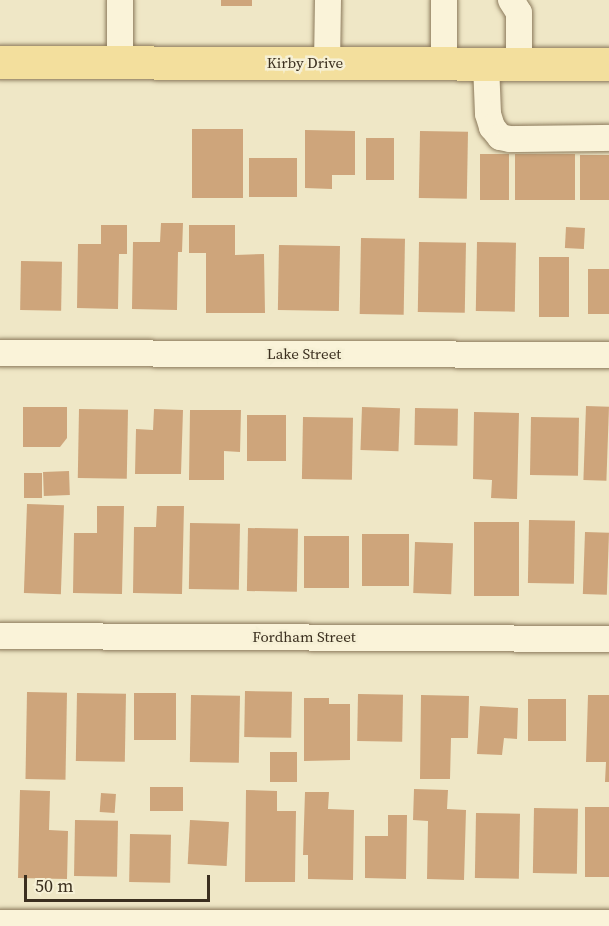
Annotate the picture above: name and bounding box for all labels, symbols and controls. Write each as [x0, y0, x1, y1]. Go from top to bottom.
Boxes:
street label: Kirby Drive [267, 54, 343, 72]
street label: Lake Street [267, 345, 341, 363]
street label: Fordham Street [252, 628, 356, 646]
scale bar [27, 863, 213, 901]
text: 50 m [35, 873, 73, 898]

